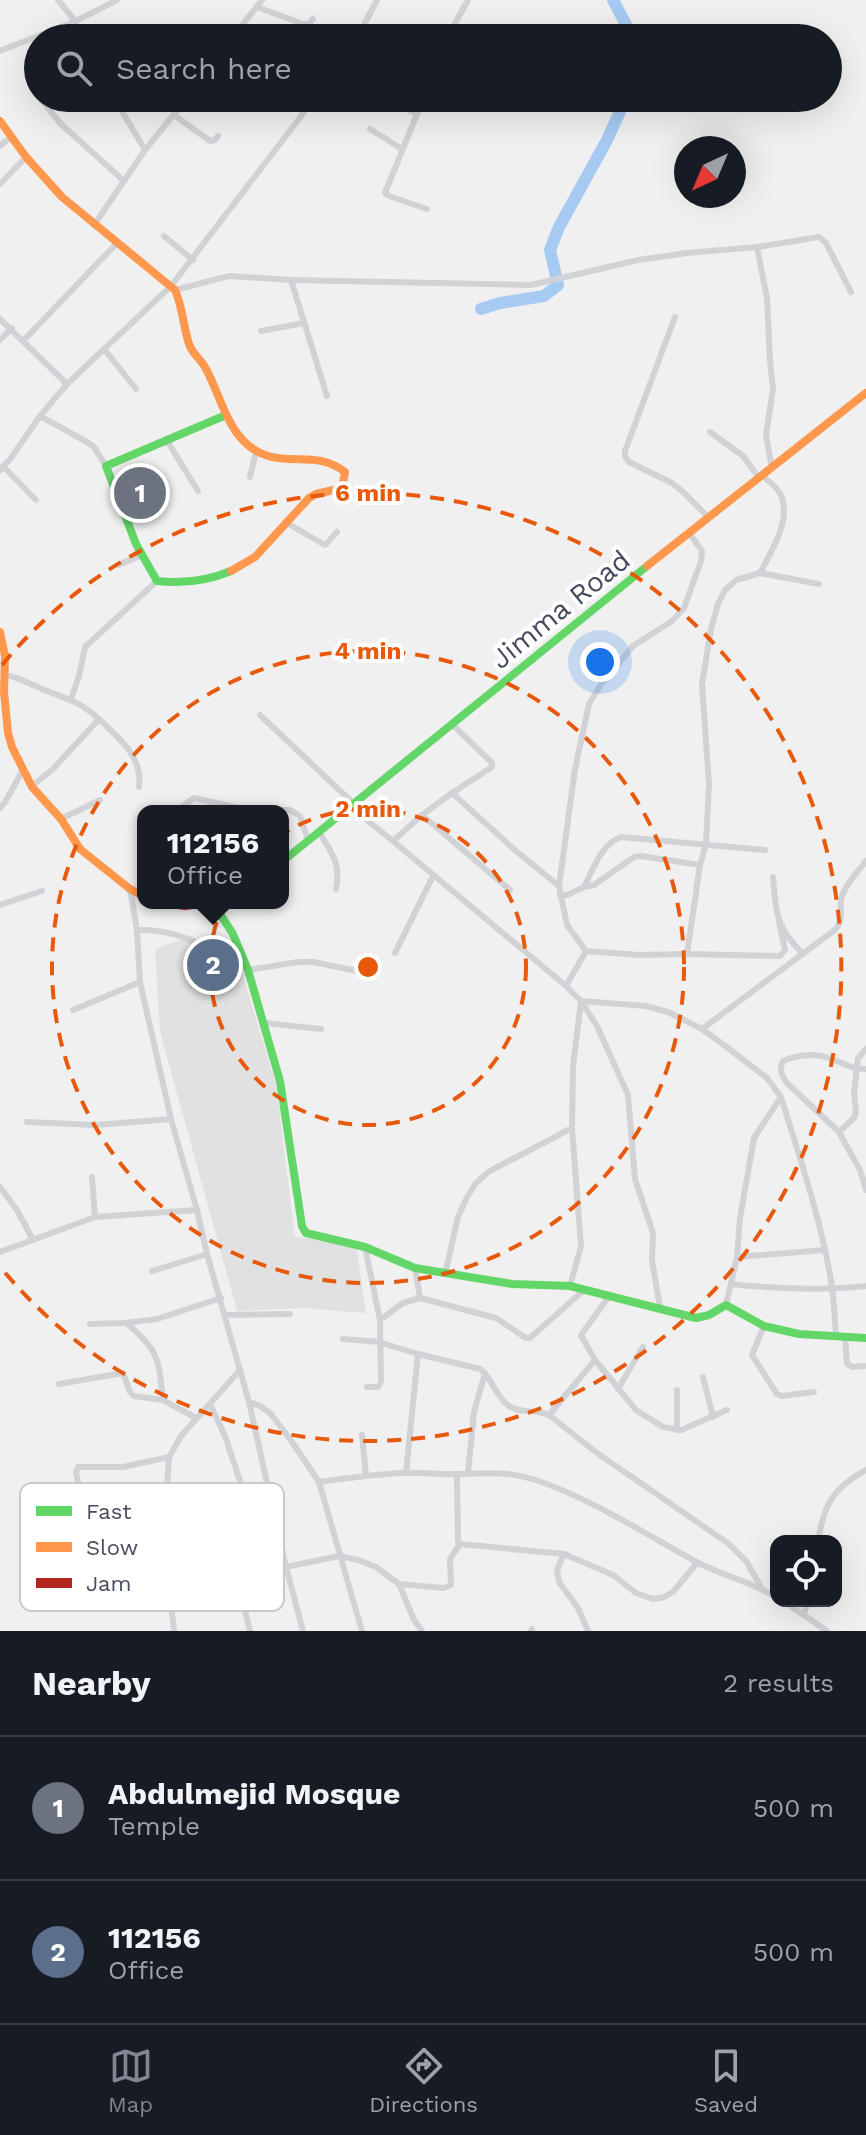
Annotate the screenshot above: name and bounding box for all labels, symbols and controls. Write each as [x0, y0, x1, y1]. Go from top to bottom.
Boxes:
search box [24, 24, 842, 112]
icon: search [52, 46, 96, 90]
text: Search here [116, 51, 292, 86]
north arrow [674, 136, 746, 208]
pin: 1 [114, 463, 166, 523]
text: 6 min [335, 479, 401, 507]
street label: Jimma Road [484, 543, 637, 676]
text: 4 min [335, 637, 401, 665]
your location [580, 642, 620, 682]
text: 2 min [335, 795, 401, 823]
popup [137, 805, 289, 909]
text: 112156 [167, 825, 259, 860]
text: Office [167, 860, 243, 890]
pin: 2 [187, 935, 239, 995]
centre of rings [354, 953, 382, 981]
legend [20, 1483, 284, 1611]
text: Fast [86, 1499, 132, 1524]
text: Slow [86, 1535, 138, 1560]
map controls [770, 1535, 842, 1607]
button: locate [770, 1535, 842, 1607]
text: Jam [86, 1571, 131, 1596]
text: Nearby [32, 1663, 151, 1703]
text: 2 results [723, 1668, 834, 1698]
text: Abdulmejid Mosque [108, 1776, 400, 1811]
text: 1 [52, 1793, 64, 1823]
text: 500 m [753, 1793, 834, 1823]
text: Temple [108, 1811, 200, 1841]
text: 112156 [108, 1920, 201, 1955]
text: 2 [50, 1937, 66, 1967]
text: 500 m [753, 1937, 834, 1967]
text: Office [108, 1955, 184, 1985]
tab: Map [108, 2044, 153, 2117]
tab: Directions [369, 2044, 478, 2117]
tab: Saved [694, 2044, 758, 2117]

